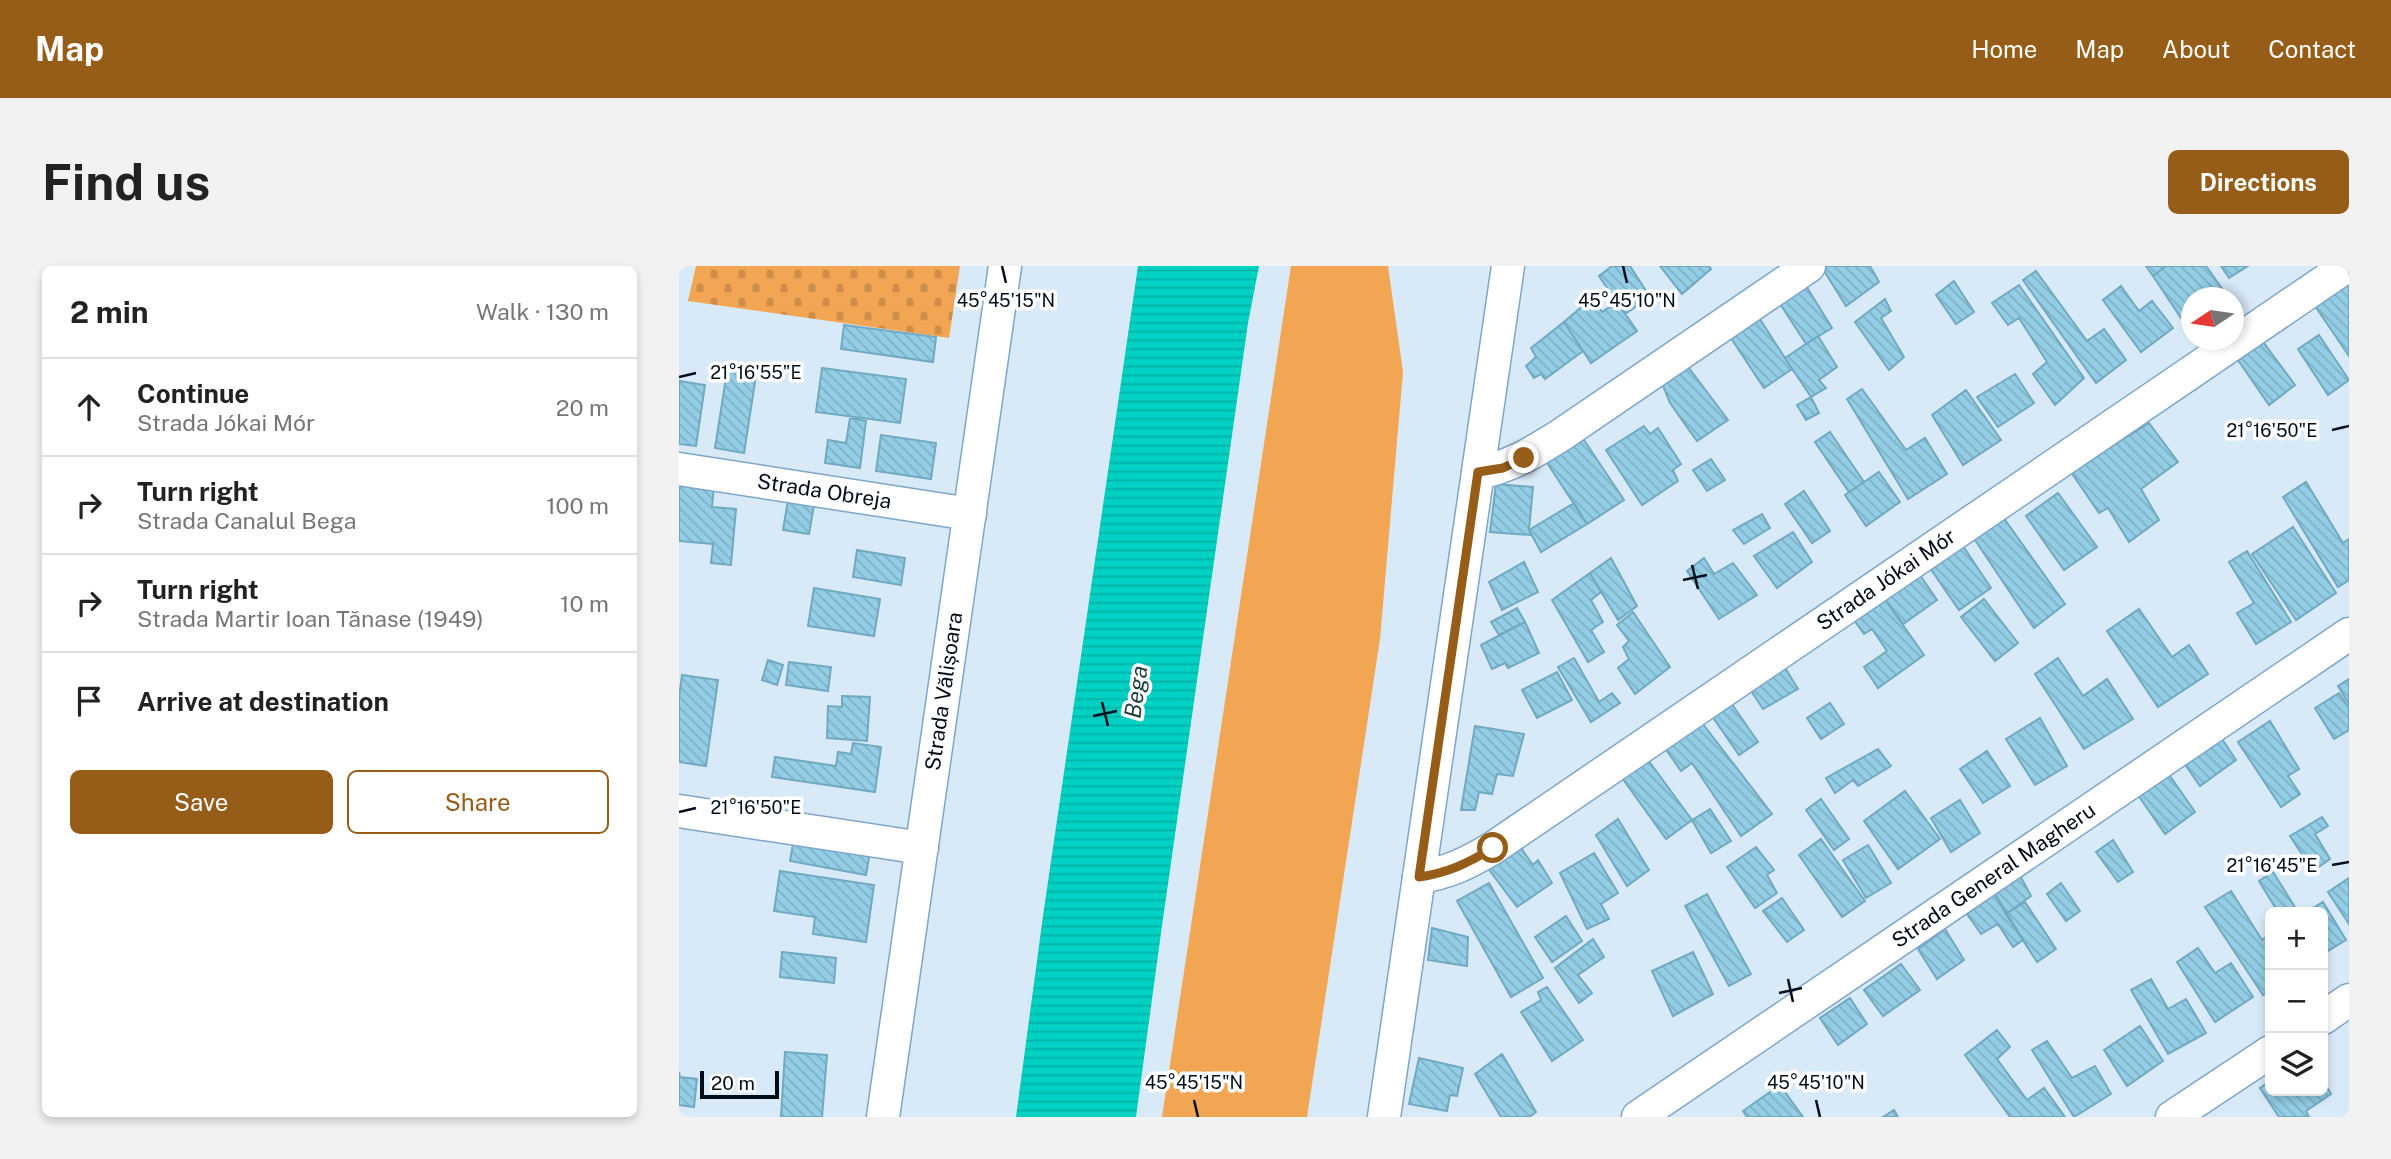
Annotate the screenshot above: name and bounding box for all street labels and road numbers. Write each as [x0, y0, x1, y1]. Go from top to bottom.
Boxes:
street label: Strada Obreja [756, 468, 893, 514]
street label: Strada Jókai Mór [1812, 523, 1960, 636]
street label: Strada Vălișoara [920, 610, 967, 772]
street label: Strada General Magheru [1887, 797, 2100, 953]

